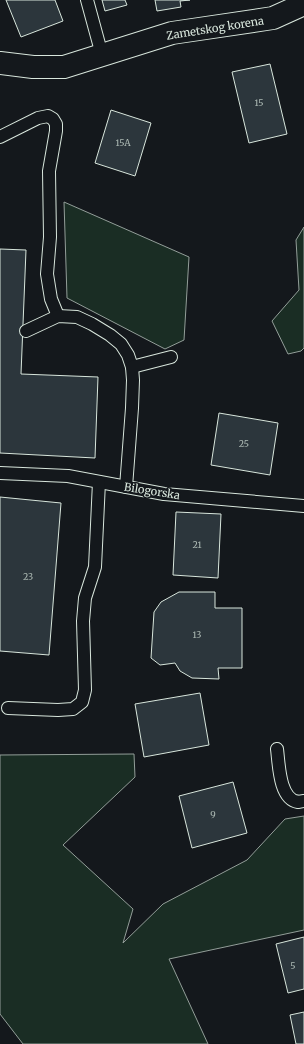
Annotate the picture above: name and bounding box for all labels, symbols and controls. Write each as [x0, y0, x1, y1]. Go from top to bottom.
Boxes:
street label: Zametskog korena [165, 13, 265, 43]
house number: 15 [254, 97, 264, 108]
house number: 15A [115, 137, 131, 148]
house number: 25 [239, 438, 249, 449]
street label: Bilogorska [123, 480, 181, 502]
house number: 21 [192, 539, 202, 550]
house number: 23 [23, 571, 33, 582]
house number: 13 [193, 629, 201, 640]
house number: 9 [210, 809, 216, 820]
house number: 5 [290, 960, 296, 971]

